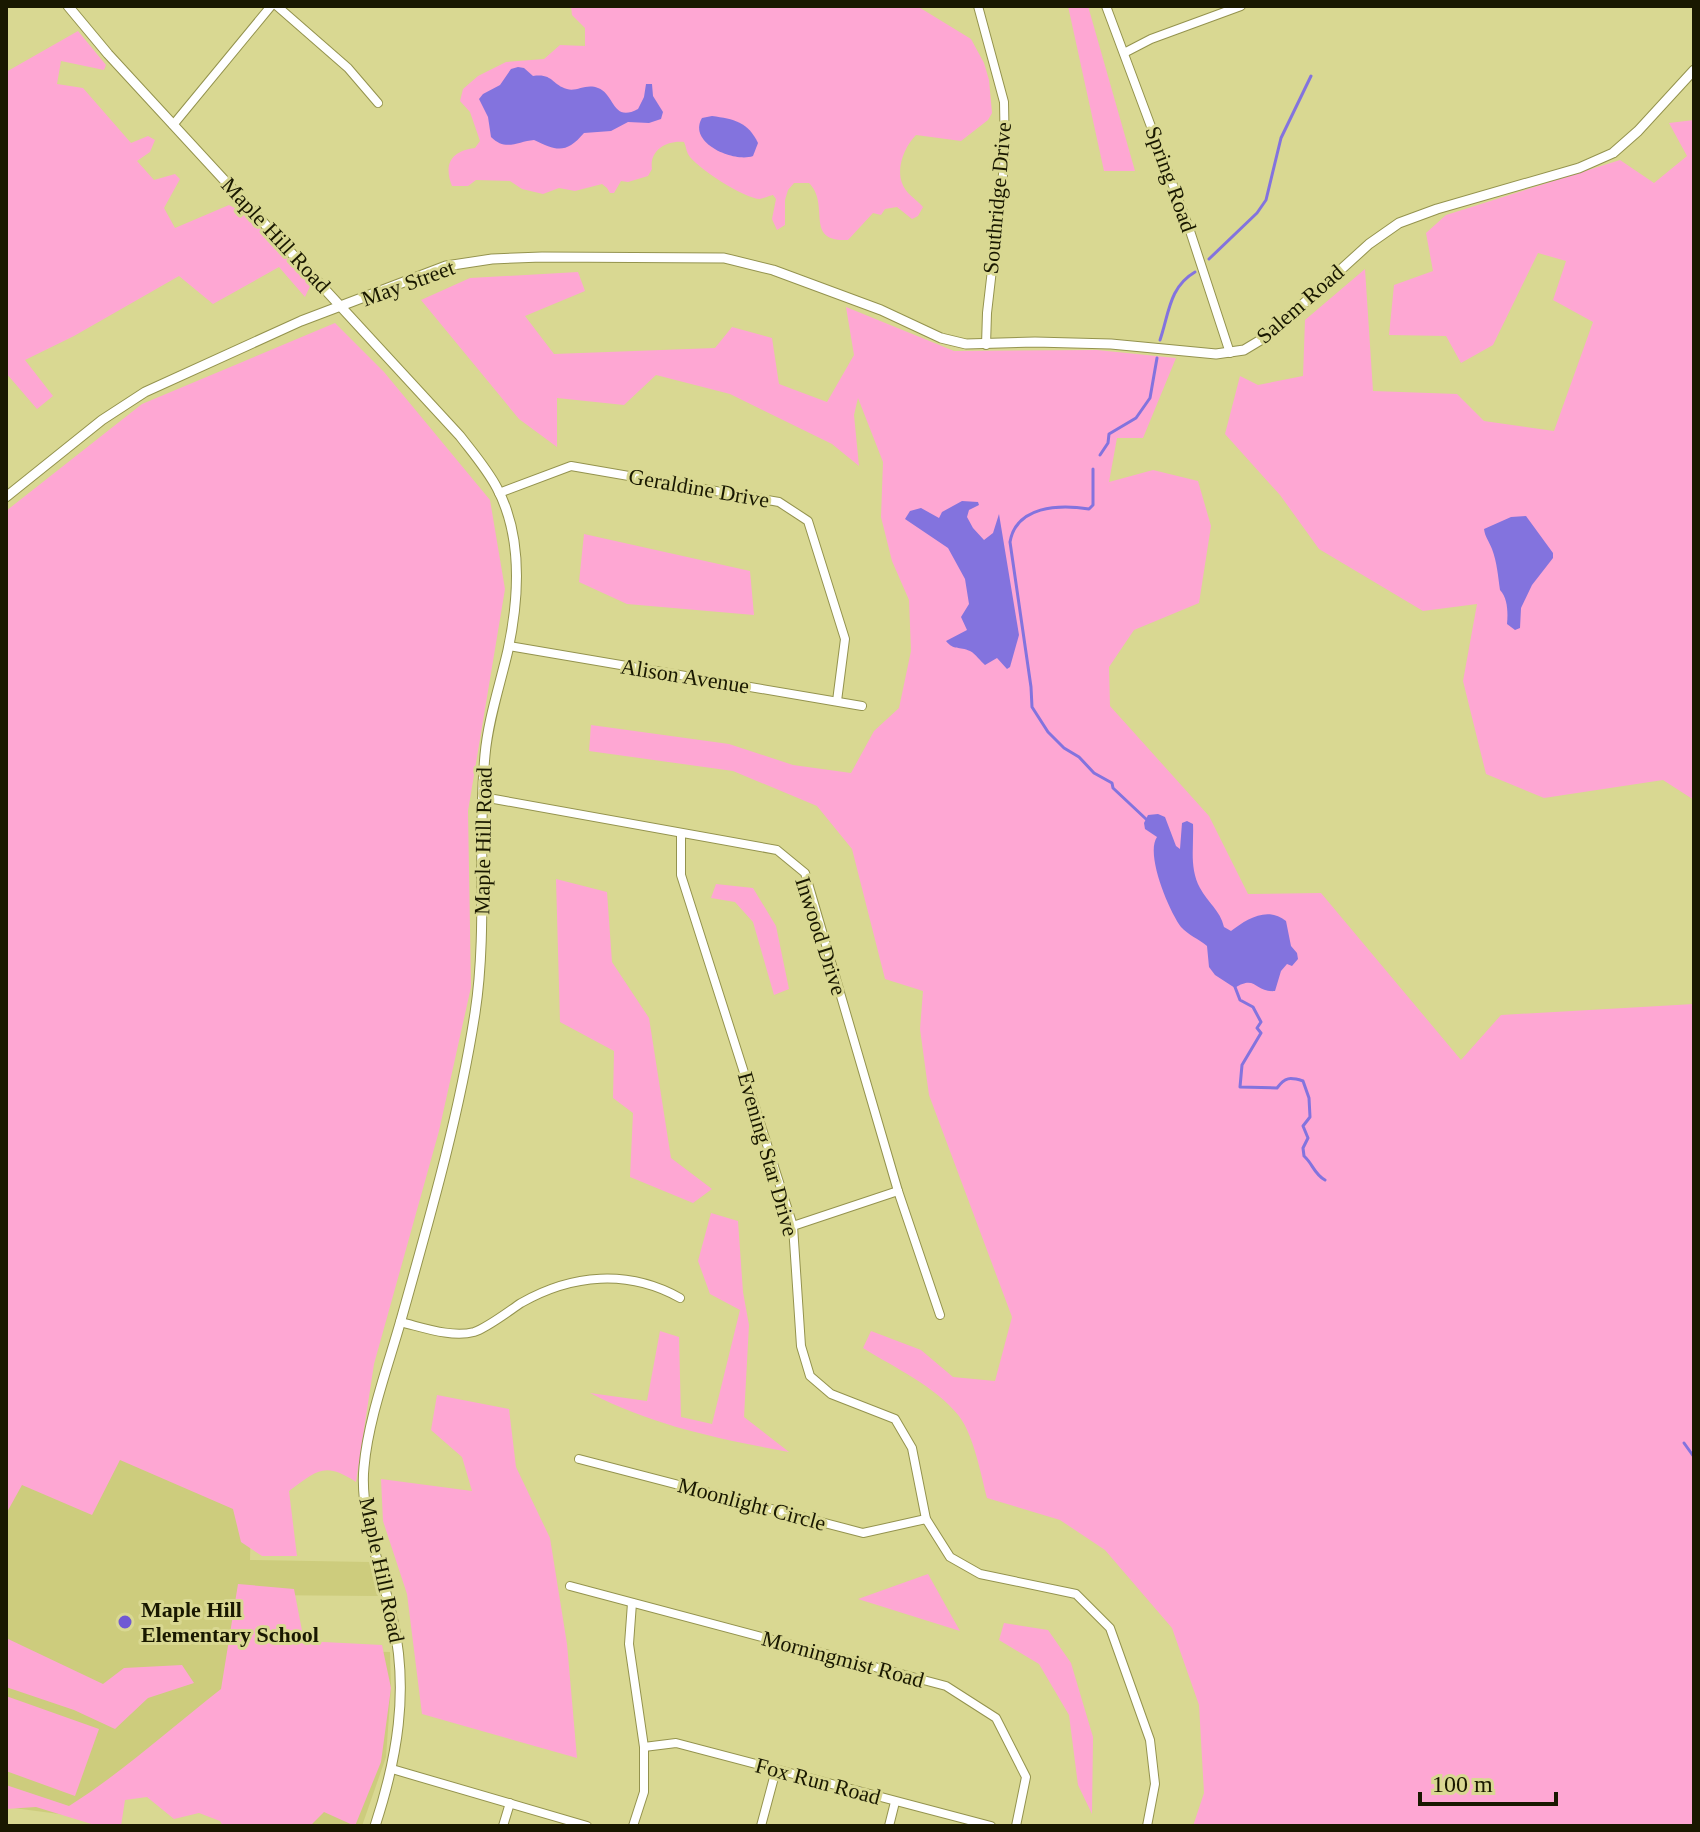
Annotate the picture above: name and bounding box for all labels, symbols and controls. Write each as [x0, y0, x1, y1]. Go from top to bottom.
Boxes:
street label: Southridge Drive [978, 121, 1016, 275]
street label: Spring Road [1140, 123, 1202, 235]
street label: Maple Hill Road [216, 172, 336, 298]
street label: May Street [358, 255, 458, 311]
street label: Salem Road [1251, 259, 1349, 349]
street label: Geraldine Drive [627, 463, 771, 513]
street label: Alison Avenue [619, 654, 751, 698]
street label: Maple Hill Road [469, 767, 497, 915]
street label: Inwood Drive [790, 874, 852, 998]
street label: Evening Star Drive [733, 1069, 803, 1239]
street label: Moonlight Circle [675, 1472, 829, 1536]
street label: Maple Hill Road [354, 1495, 410, 1645]
place label: Maple Hill Elementary School [141, 1597, 319, 1647]
marker: Maple Hill Elementary School [116, 1613, 134, 1631]
street label: Morningmist Road [759, 1625, 927, 1693]
street label: Fox Run Road [753, 1752, 883, 1810]
scale bar [1420, 1756, 1556, 1806]
text: 100 m [1432, 1771, 1493, 1797]

